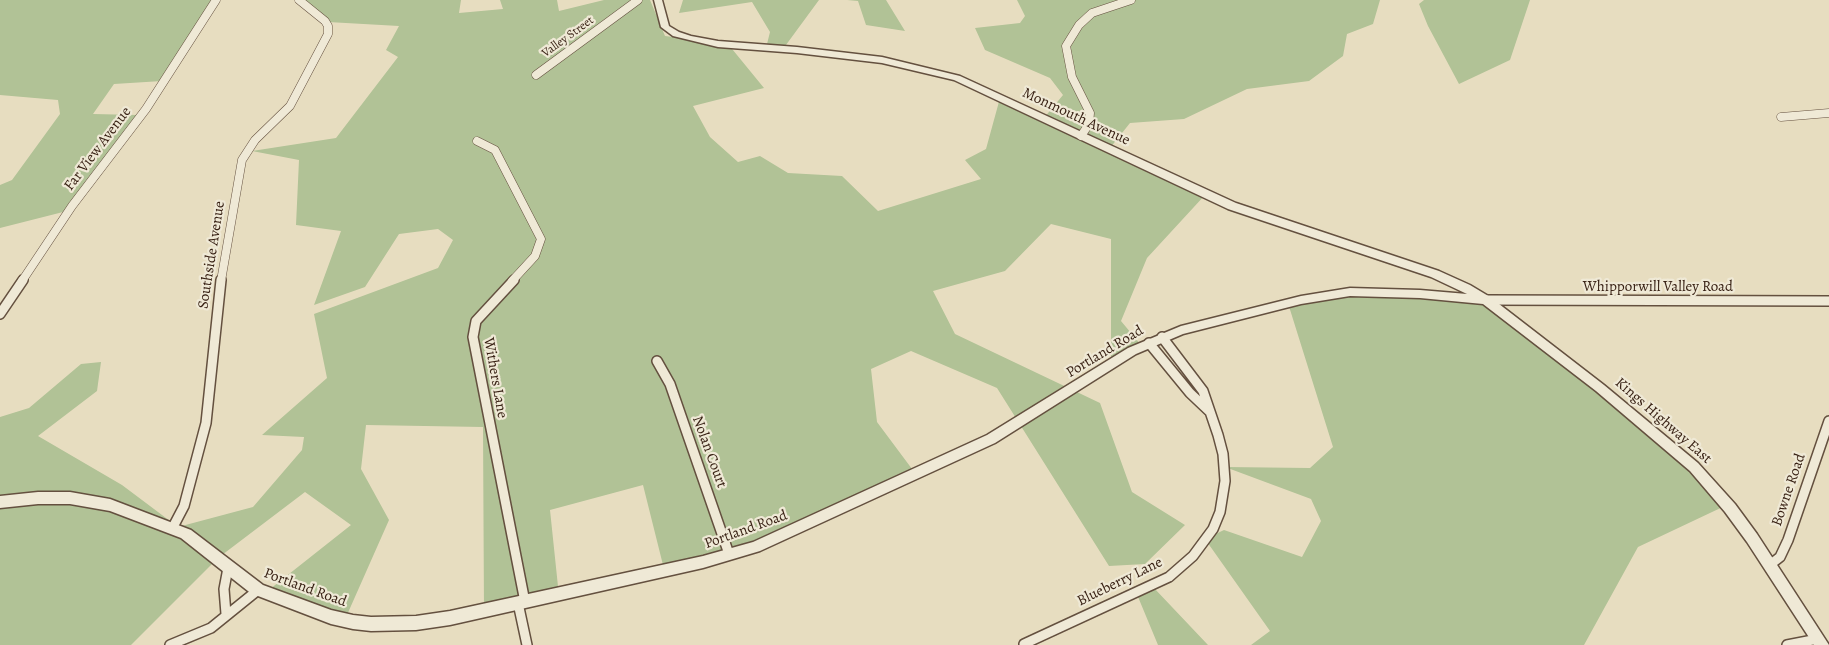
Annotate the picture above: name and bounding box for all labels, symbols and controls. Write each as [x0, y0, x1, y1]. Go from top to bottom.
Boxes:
street label: Valley Street [539, 13, 597, 61]
street label: Monmouth Avenue [1019, 84, 1133, 150]
street label: Far View Avenue [61, 103, 135, 195]
street label: Southside Avenue [195, 200, 229, 310]
street label: Whipporwill Valley Road [1583, 278, 1733, 296]
street label: Portland Road [1063, 322, 1147, 382]
street label: Withers Lane [479, 336, 511, 420]
street label: Kings Highway East [1611, 374, 1715, 468]
street label: Nolan Court [688, 414, 730, 490]
street label: Bowne Road [1768, 451, 1810, 529]
street label: Portland Road [702, 507, 790, 553]
street label: Blueberry Lane [1074, 554, 1166, 610]
street label: Portland Road [261, 565, 349, 611]

